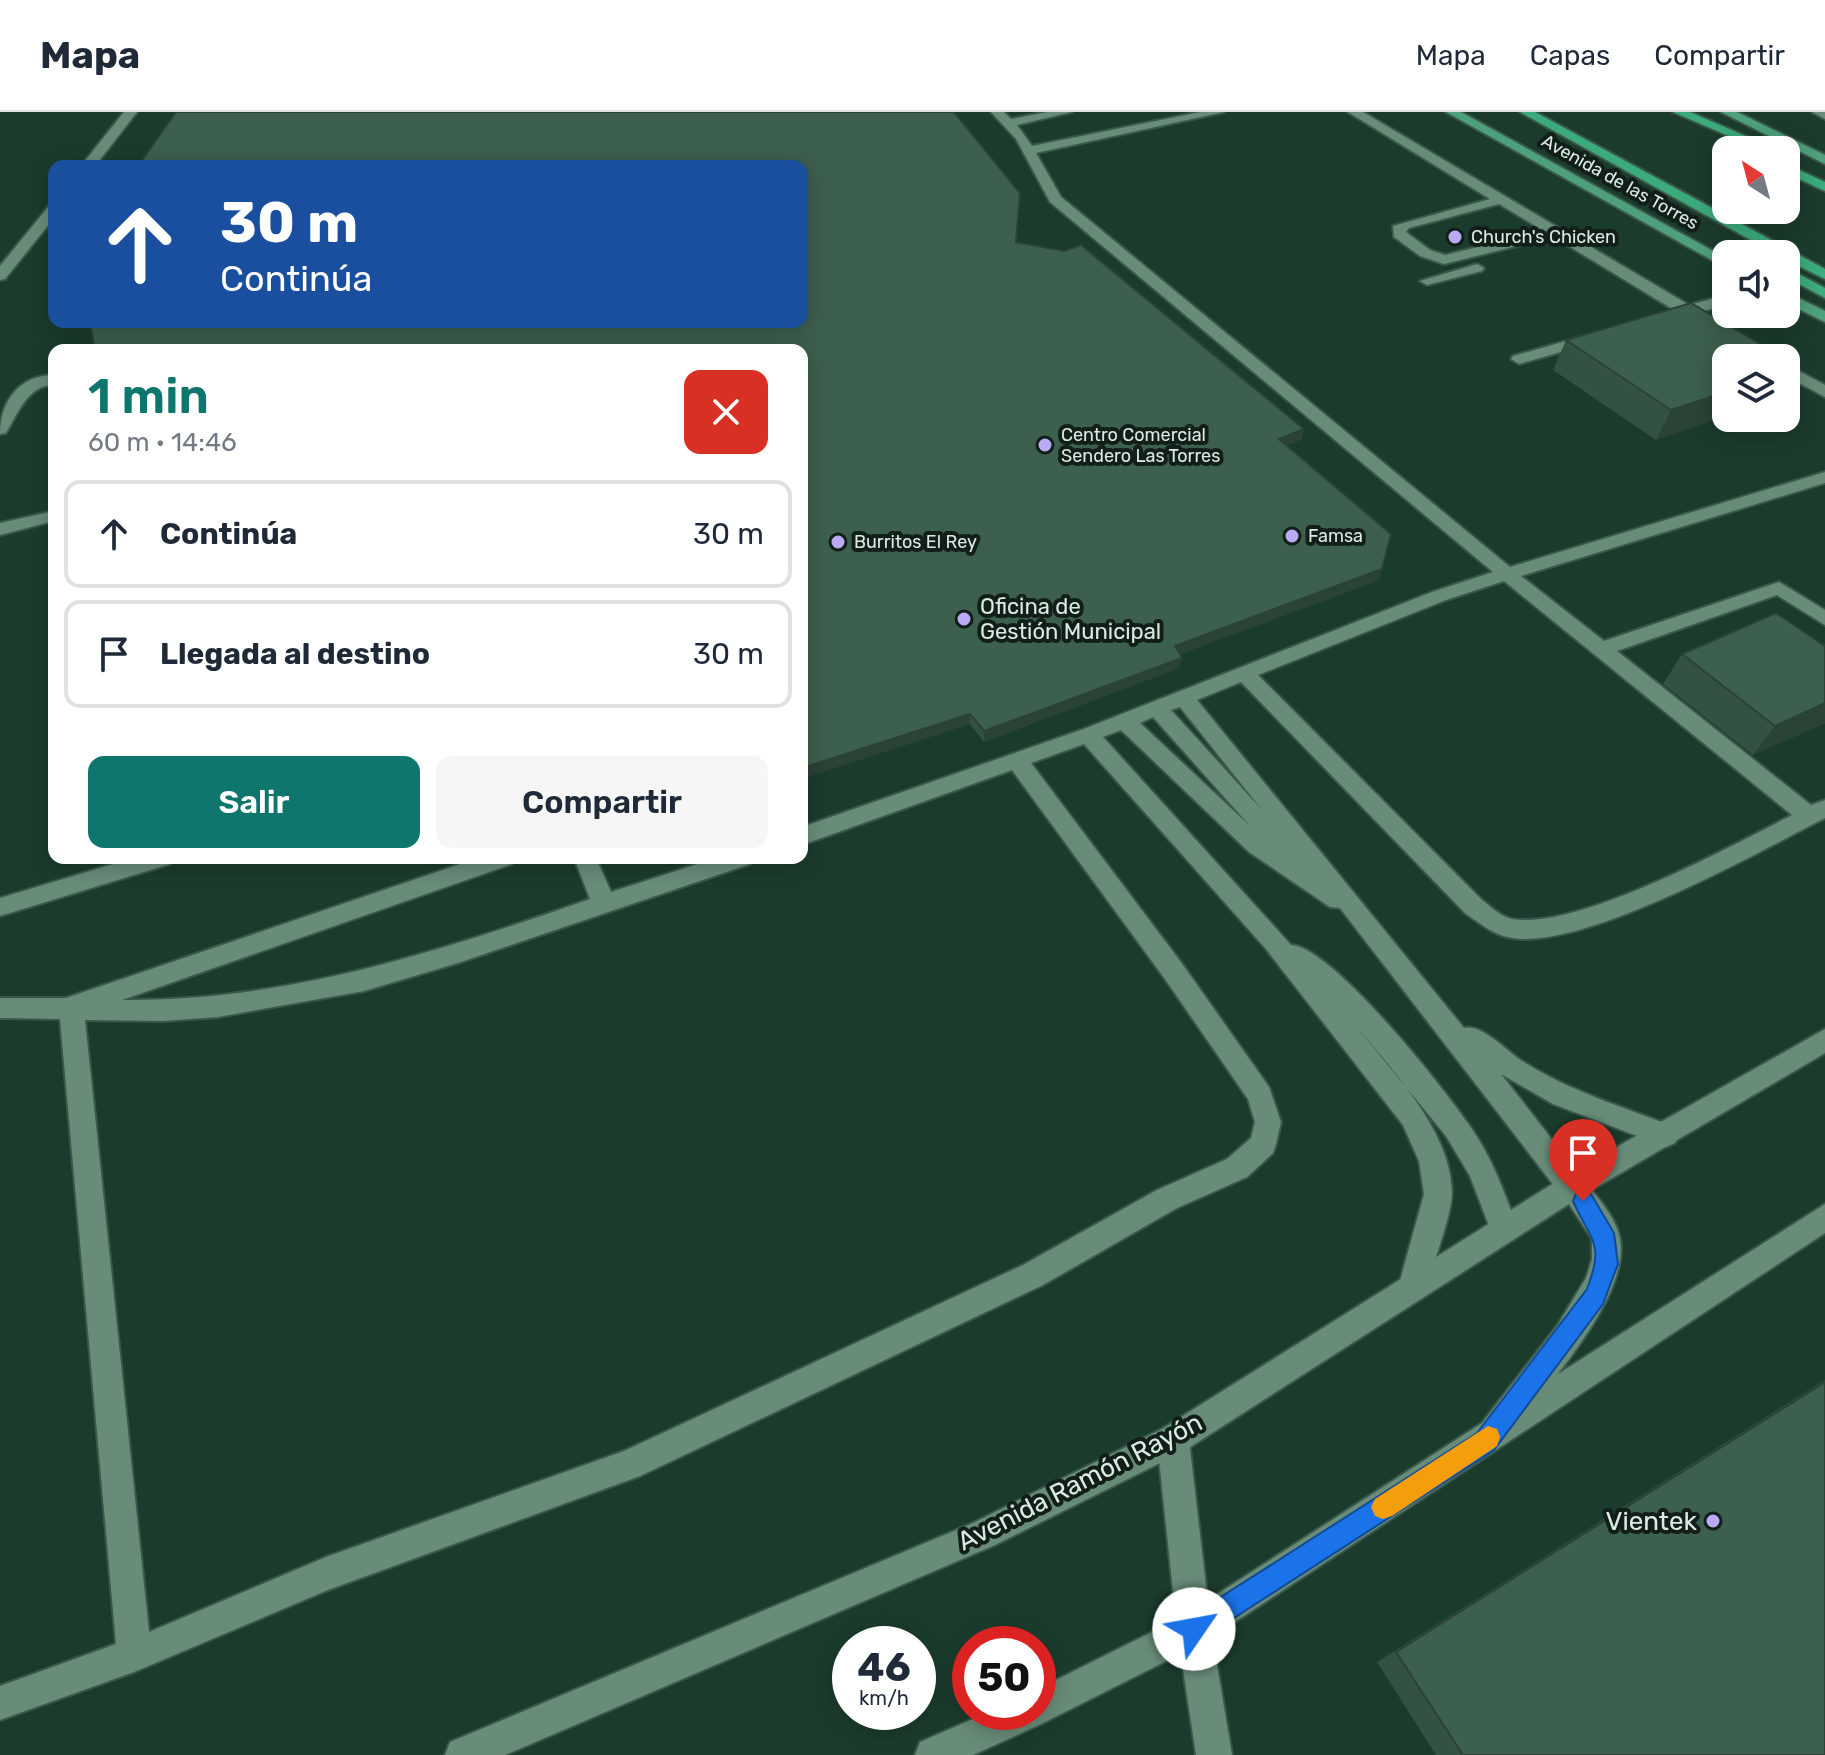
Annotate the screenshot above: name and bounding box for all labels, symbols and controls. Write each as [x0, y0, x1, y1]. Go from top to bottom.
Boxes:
text: Mapa [40, 32, 140, 78]
text: Mapa [1416, 39, 1486, 72]
text: Capas [1530, 39, 1610, 72]
text: Compartir [1654, 39, 1785, 72]
street label: Avenida de las Torres [1538, 130, 1702, 234]
north arrow [1712, 136, 1800, 224]
map controls [1712, 136, 1800, 432]
text: 30 m [220, 190, 358, 256]
icon: ahead [88, 192, 192, 296]
place label: Church's Chicken [1471, 226, 1616, 248]
marker: Church's Chicken [1446, 228, 1464, 246]
button: sound [1712, 240, 1800, 328]
text: Continúa [220, 257, 372, 300]
button: layers [1712, 344, 1800, 432]
text: 1 min [88, 368, 209, 425]
button: close [684, 370, 768, 454]
place label: Centro Comercial Sendero Las Torres [1061, 424, 1220, 467]
text: 60 m · 14:46 [88, 427, 237, 458]
marker: Centro Comercial Sendero Las Torres [1036, 436, 1054, 454]
icon: ahead [92, 512, 136, 556]
text: Continúa [160, 516, 297, 552]
text: 30 m [693, 516, 764, 552]
place label: Famsa [1308, 525, 1363, 547]
marker: Famsa [1283, 527, 1301, 545]
place label: Burritos El Rey [854, 531, 977, 553]
marker: Burritos El Rey [829, 533, 847, 551]
place label: Oficina de Gestión Municipal [980, 593, 1161, 645]
marker: Oficina de Gestión Municipal [955, 610, 973, 628]
icon: arrive [92, 632, 136, 676]
text: Llegada al destino [160, 636, 430, 672]
text: 30 m [693, 636, 764, 672]
button: Salir [88, 756, 420, 848]
button: Compartir [436, 756, 768, 848]
pin [1549, 1119, 1617, 1201]
icon: arrive [1561, 1131, 1605, 1175]
street label: Avenida Ramón Rayón [952, 1407, 1208, 1557]
place label: Vientek [1605, 1506, 1698, 1537]
marker: Vientek [1704, 1512, 1722, 1530]
position arrow [1152, 1587, 1236, 1671]
speed limit sign: 50 [952, 1626, 1056, 1730]
text: 46 [857, 1644, 911, 1691]
text: km/h [859, 1686, 909, 1710]

